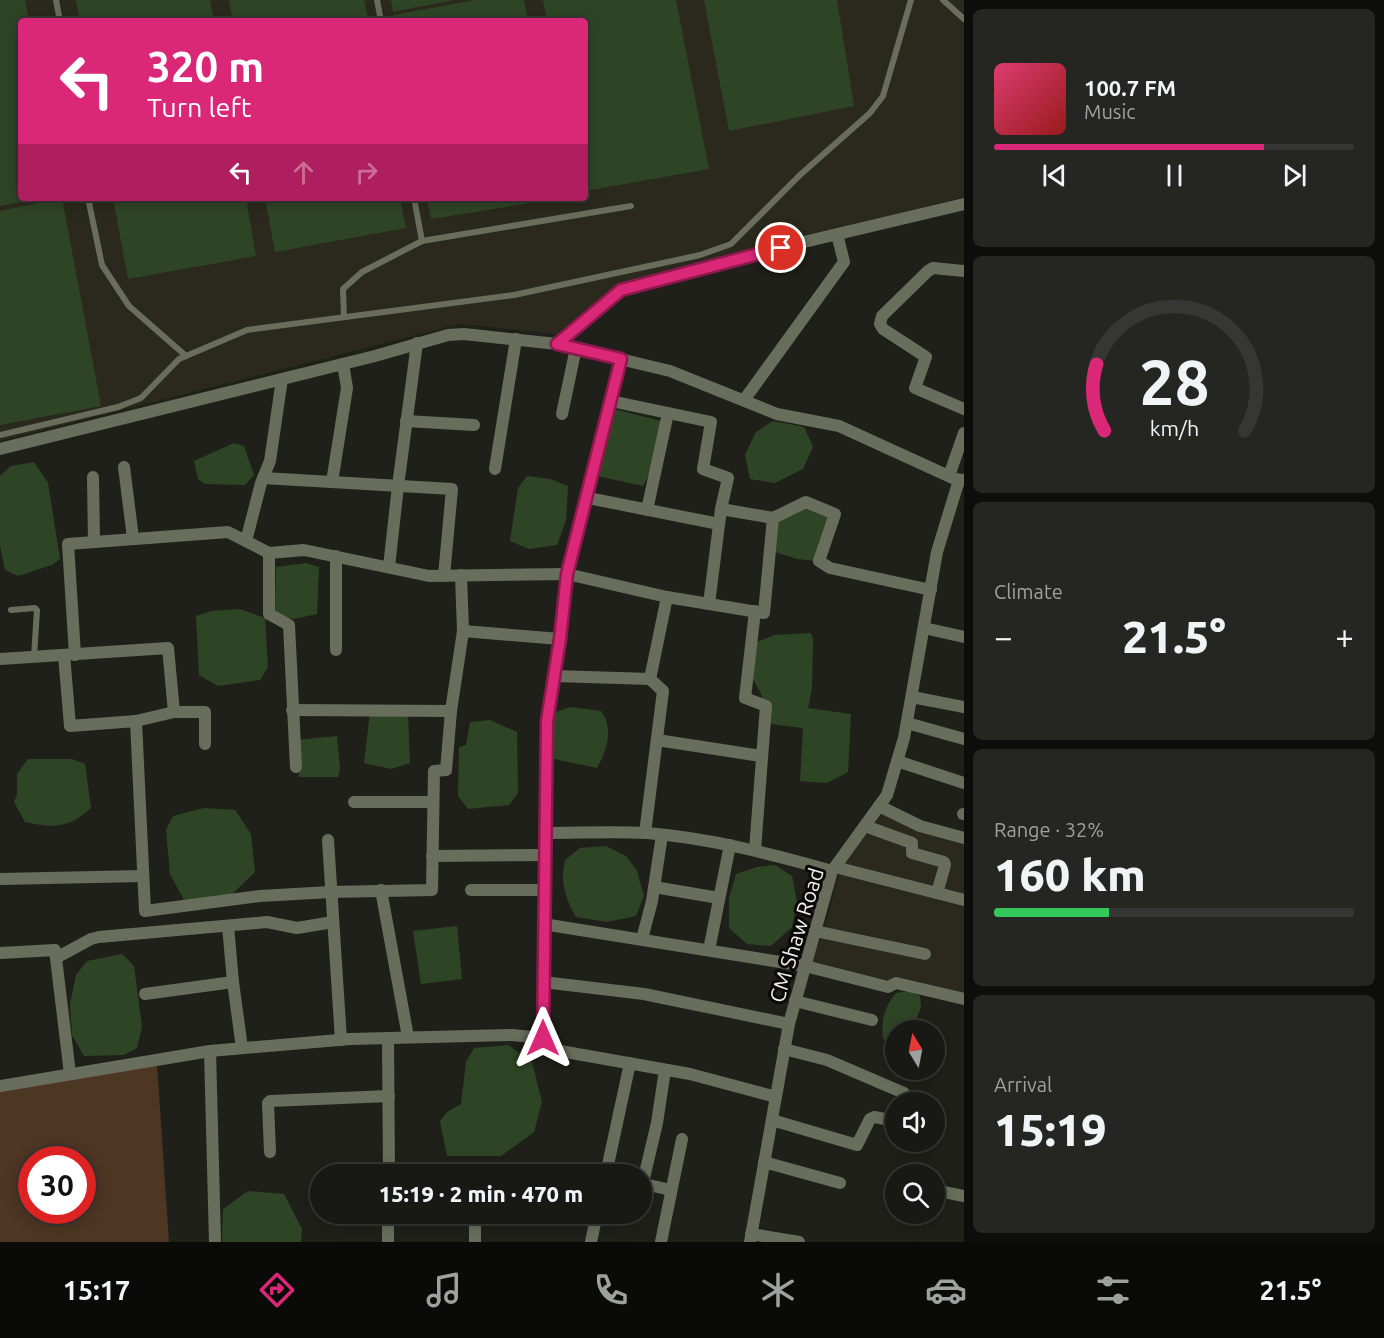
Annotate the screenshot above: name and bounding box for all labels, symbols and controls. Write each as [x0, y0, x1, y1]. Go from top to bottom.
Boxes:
icon: left [48, 42, 126, 120]
text: 320 m [147, 43, 264, 90]
text: 100.7 FM [1084, 75, 1176, 100]
text: Turn left [147, 92, 251, 122]
text: Music [1084, 100, 1136, 123]
icon: left [224, 156, 257, 189]
icon: ahead [287, 156, 320, 189]
icon: right [350, 156, 383, 189]
icon: previous [1038, 159, 1071, 192]
icon: pause [1158, 159, 1191, 192]
icon: next [1278, 159, 1311, 192]
pin [755, 222, 806, 273]
icon: arrive [764, 231, 797, 264]
text: 28 [1139, 348, 1209, 418]
text: km/h [1149, 417, 1199, 441]
text: Climate [994, 580, 1063, 603]
text: 21.5° [1122, 611, 1226, 662]
text: − [994, 618, 1013, 655]
text: + [1335, 618, 1354, 655]
text: Range · 32% [994, 818, 1104, 841]
text: 160 km [994, 849, 1146, 900]
street label: CM Shaw Road [764, 865, 828, 1005]
position arrow [511, 1006, 575, 1070]
north arrow [885, 1020, 945, 1080]
map controls [885, 1020, 945, 1224]
text: Arrival [994, 1073, 1052, 1096]
button: sound [885, 1092, 945, 1152]
text: 15:19 [994, 1104, 1107, 1155]
speed limit sign: 30 [18, 1146, 96, 1224]
button: search [885, 1164, 945, 1224]
text: 15:19 · 2 min · 470 m [379, 1181, 583, 1206]
icon: directions [256, 1269, 298, 1311]
icon: music [423, 1269, 465, 1311]
icon: phone [590, 1269, 632, 1311]
icon: climate [757, 1269, 799, 1311]
icon: car [925, 1269, 967, 1311]
icon: filters [1092, 1269, 1134, 1311]
text: 15:17 [63, 1275, 130, 1305]
text: 21.5° [1259, 1275, 1321, 1305]

